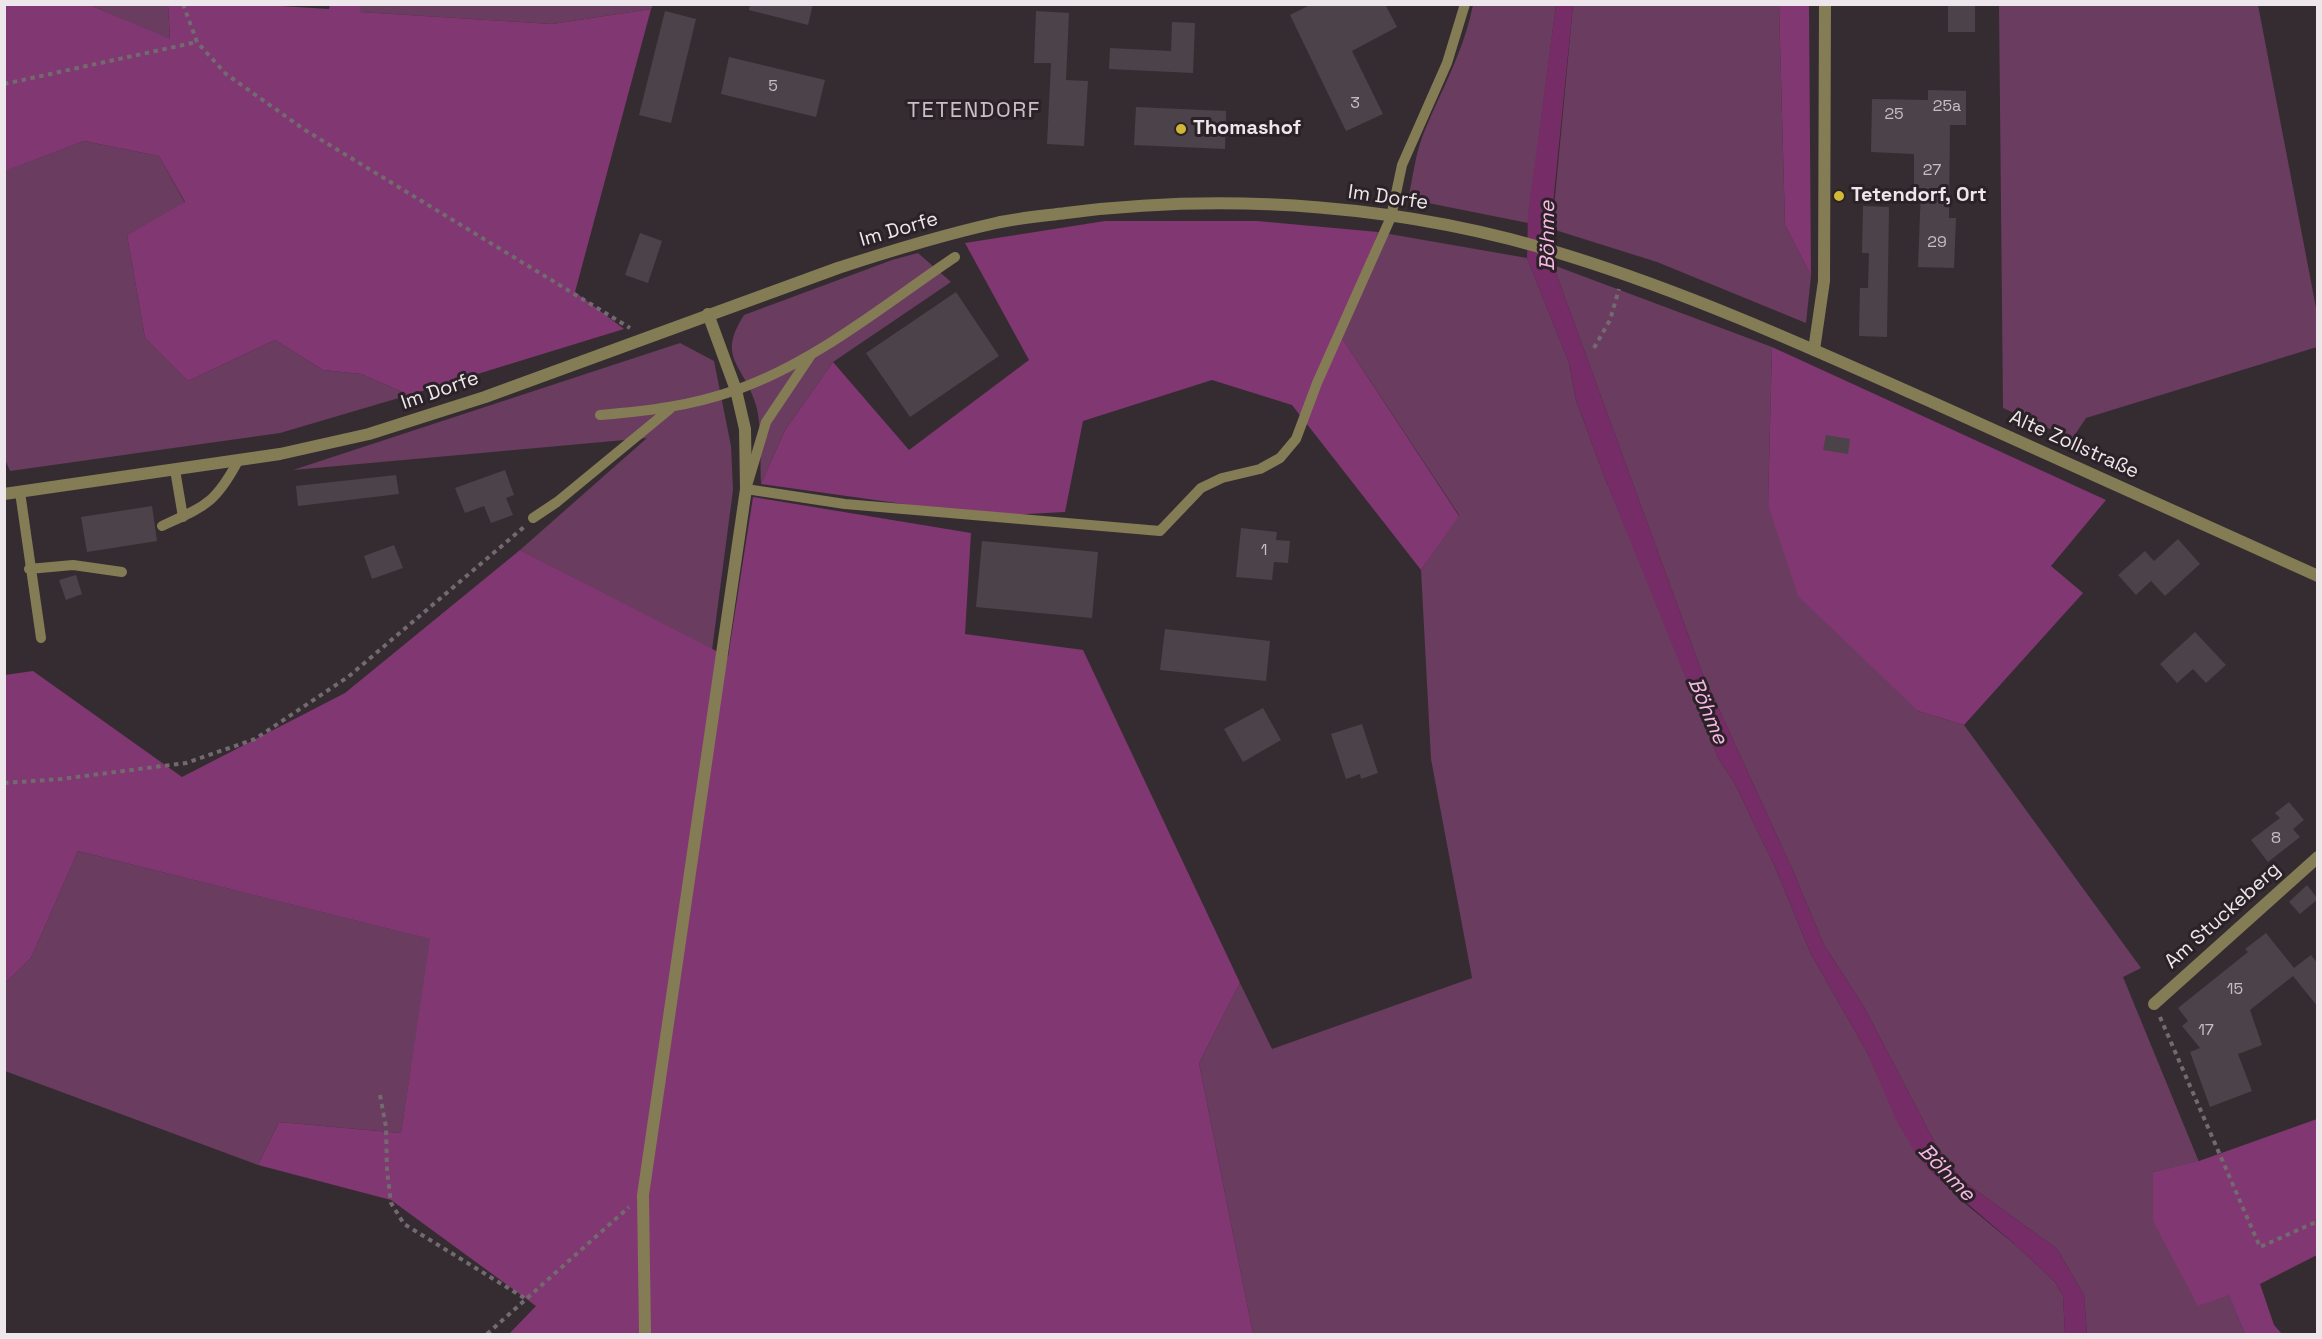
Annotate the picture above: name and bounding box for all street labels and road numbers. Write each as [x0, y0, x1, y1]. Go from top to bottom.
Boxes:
street label: Im Dorfe [1346, 181, 1430, 215]
street label: Im Dorfe [857, 207, 941, 253]
street label: Im Dorfe [398, 367, 482, 415]
street label: Alte Zollstraße [2005, 406, 2143, 484]
street label: Am Stuckeberg [2160, 858, 2286, 974]

